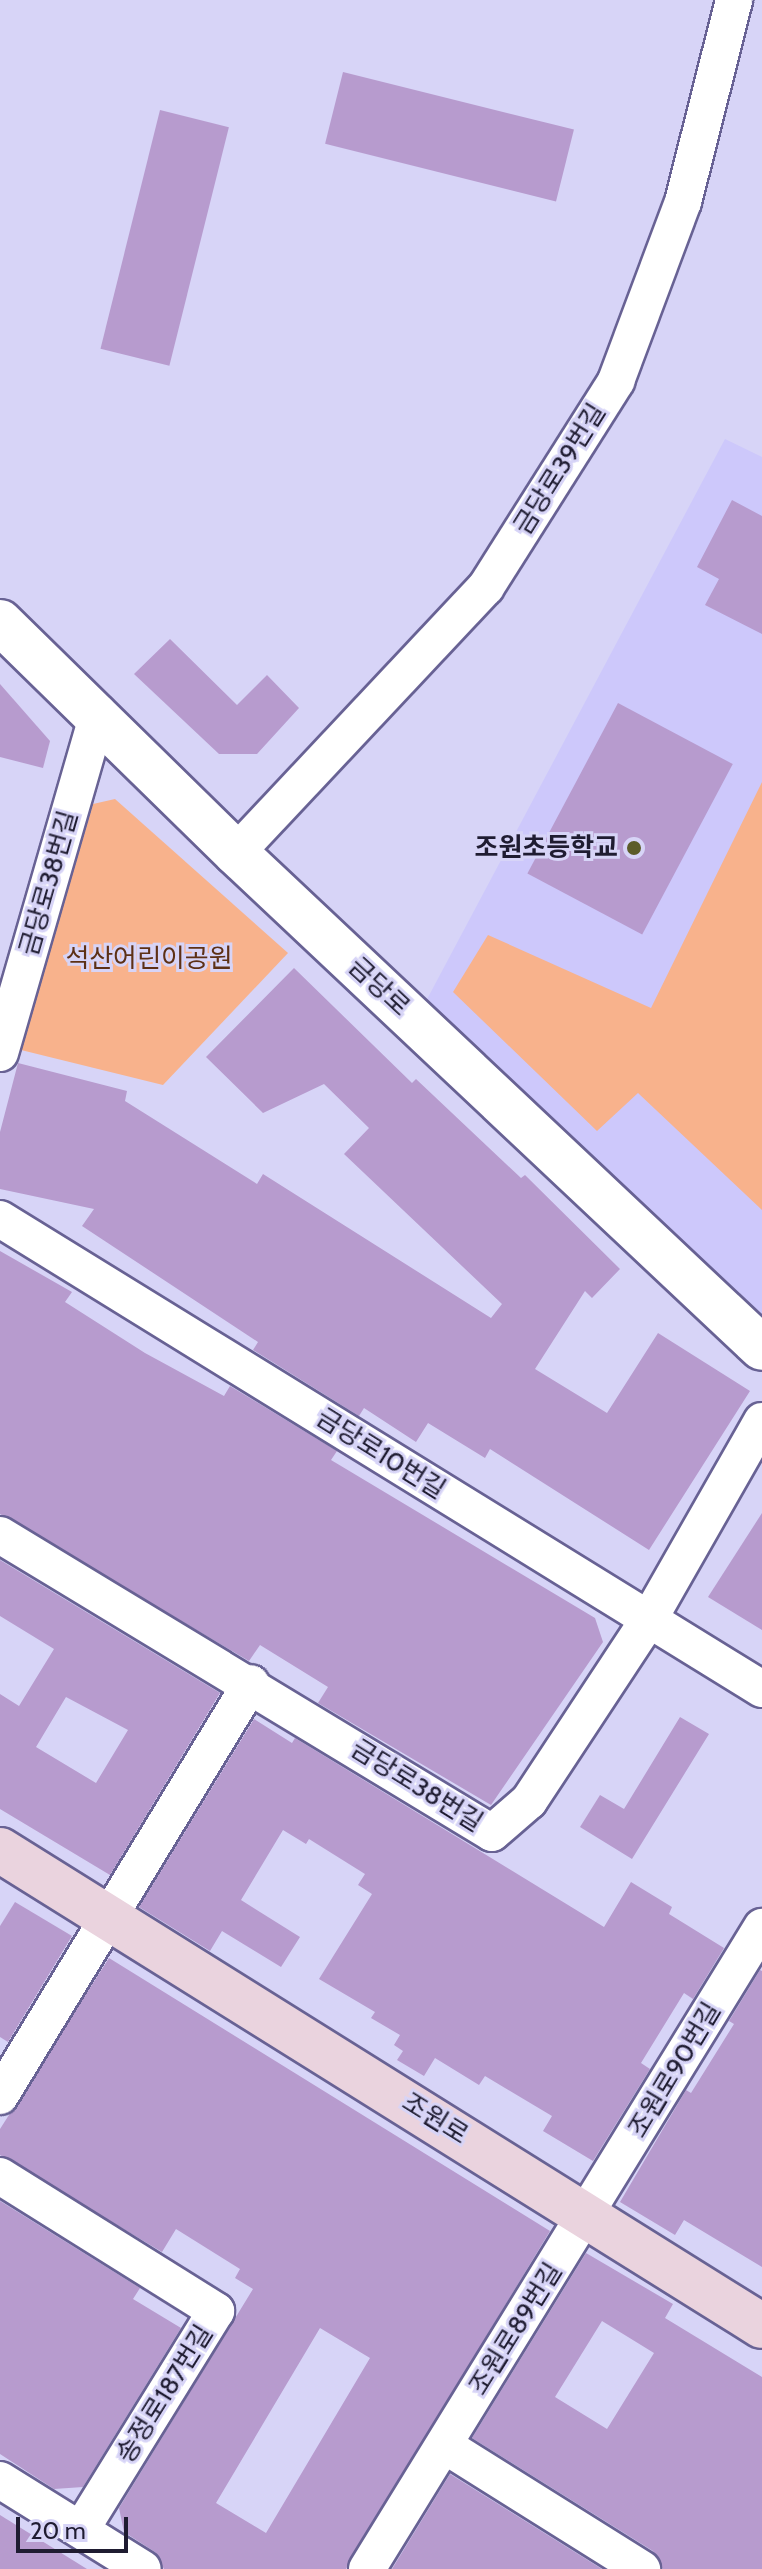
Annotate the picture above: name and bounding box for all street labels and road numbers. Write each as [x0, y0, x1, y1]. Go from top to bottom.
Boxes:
street label: 금당로39번길 [507, 398, 613, 540]
street label: 금당로38번길 [13, 807, 85, 959]
street label: 금당로 [342, 951, 416, 1023]
street label: 금당로10번길 [311, 1402, 451, 1506]
street label: 금당로38번길 [345, 1733, 489, 1839]
street label: 조원로90번길 [622, 1997, 728, 2143]
street label: 조원로 [396, 2087, 474, 2151]
street label: 조원로89번길 [463, 2257, 569, 2401]
street label: 송정로187번길 [110, 2319, 220, 2469]

